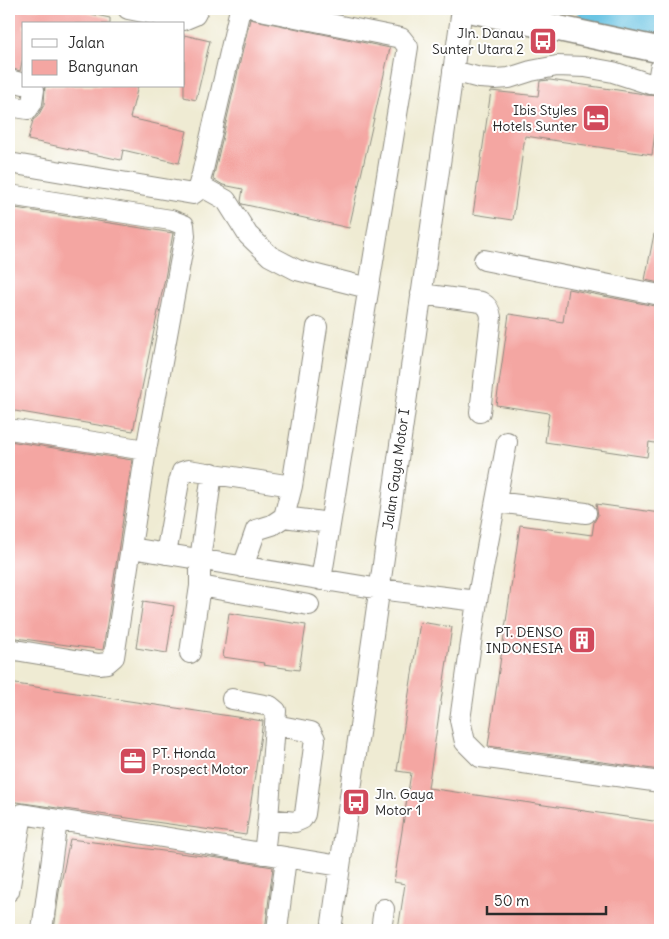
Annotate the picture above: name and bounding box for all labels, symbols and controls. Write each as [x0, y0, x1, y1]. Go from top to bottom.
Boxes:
legend [22, 22, 185, 88]
place label: Jln. Danau Sunter Utara 2 [432, 24, 524, 58]
bus stop icon: Jln. Danau Sunter Utara 2 [528, 26, 558, 56]
text: Jalan [68, 33, 105, 52]
text: Bangunan [68, 57, 138, 76]
place label: Ibis Styles Hotels Sunter [492, 101, 577, 135]
hotel icon: Ibis Styles Hotels Sunter [581, 103, 611, 133]
street label: Jalan Gaya Motor I [379, 407, 413, 531]
place label: PT. DENSO INDONESIA [486, 623, 563, 657]
building icon: PT. DENSO INDONESIA [567, 625, 597, 655]
place label: PT. Honda Prospect Motor [152, 744, 249, 778]
office icon: PT. Honda Prospect Motor [118, 746, 148, 776]
place label: Jln. Gaya Motor 1 [375, 785, 434, 819]
bus stop icon: Jln. Gaya Motor 1 [341, 787, 371, 817]
scale bar [487, 884, 605, 916]
text: 50 m [494, 891, 529, 910]

